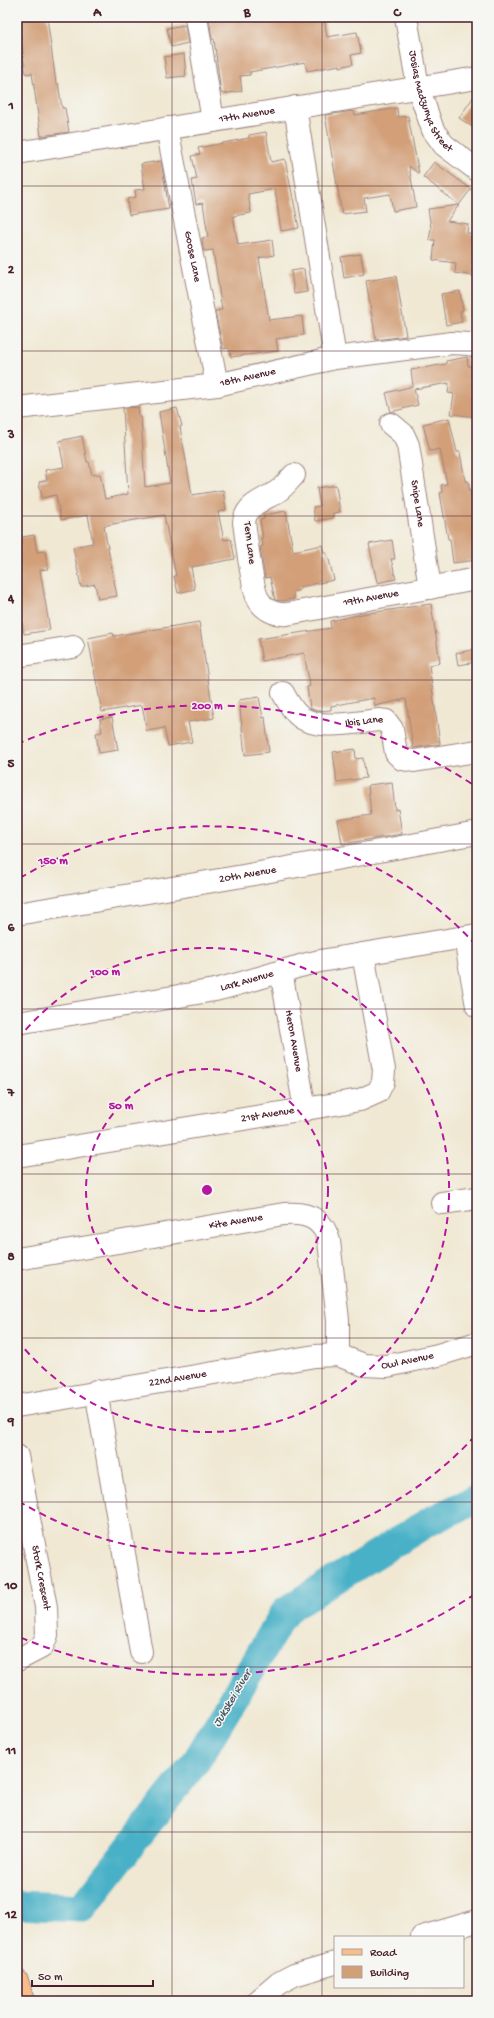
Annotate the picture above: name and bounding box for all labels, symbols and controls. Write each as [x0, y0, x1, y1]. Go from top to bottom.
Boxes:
text: A [92, 6, 102, 21]
text: B [243, 6, 252, 21]
text: C [392, 6, 402, 21]
street label: Josias Madzunya Street [406, 50, 456, 156]
text: 1 [7, 99, 14, 114]
street label: 17th Avenue [217, 105, 276, 126]
street label: Goose Lane [181, 230, 203, 283]
text: 2 [8, 263, 15, 278]
street label: 18th Avenue [218, 366, 277, 390]
text: 3 [7, 428, 15, 443]
street label: Snipe Lane [407, 479, 427, 528]
street label: Tern Lane [240, 520, 258, 565]
street label: 19th Avenue [341, 587, 400, 610]
text: 4 [7, 592, 15, 607]
text: 200 m [192, 700, 223, 714]
street label: Ibis Lane [345, 714, 384, 730]
text: 5 [8, 757, 15, 772]
text: 150 m [37, 855, 68, 869]
street label: 20th Avenue [218, 864, 278, 886]
text: 6 [8, 921, 15, 936]
text: 100 m [89, 966, 120, 980]
street label: Lark Avenue [219, 968, 275, 994]
street label: Heron Avenue [282, 1009, 304, 1073]
text: 7 [7, 1086, 16, 1101]
text: 50 m [109, 1100, 134, 1114]
street label: 21st Avenue [240, 1105, 296, 1125]
centre of rings [200, 1183, 214, 1197]
street label: Kite Avenue [208, 1212, 264, 1233]
text: 8 [7, 1250, 15, 1265]
street label: Owl Avenue [381, 1350, 435, 1372]
street label: 22nd Avenue [148, 1368, 208, 1390]
text: 9 [7, 1415, 15, 1430]
street label: Stork Crescent [28, 1544, 52, 1612]
text: 10 [4, 1579, 18, 1594]
water label: Jukskei River [211, 1666, 257, 1730]
text: 11 [5, 1744, 16, 1759]
text: 12 [4, 1908, 17, 1923]
legend [334, 1936, 464, 1988]
text: Road [370, 1947, 397, 1961]
scale bar [32, 1962, 153, 1988]
text: Building [369, 1967, 409, 1981]
text: 50 m [38, 1971, 63, 1985]

